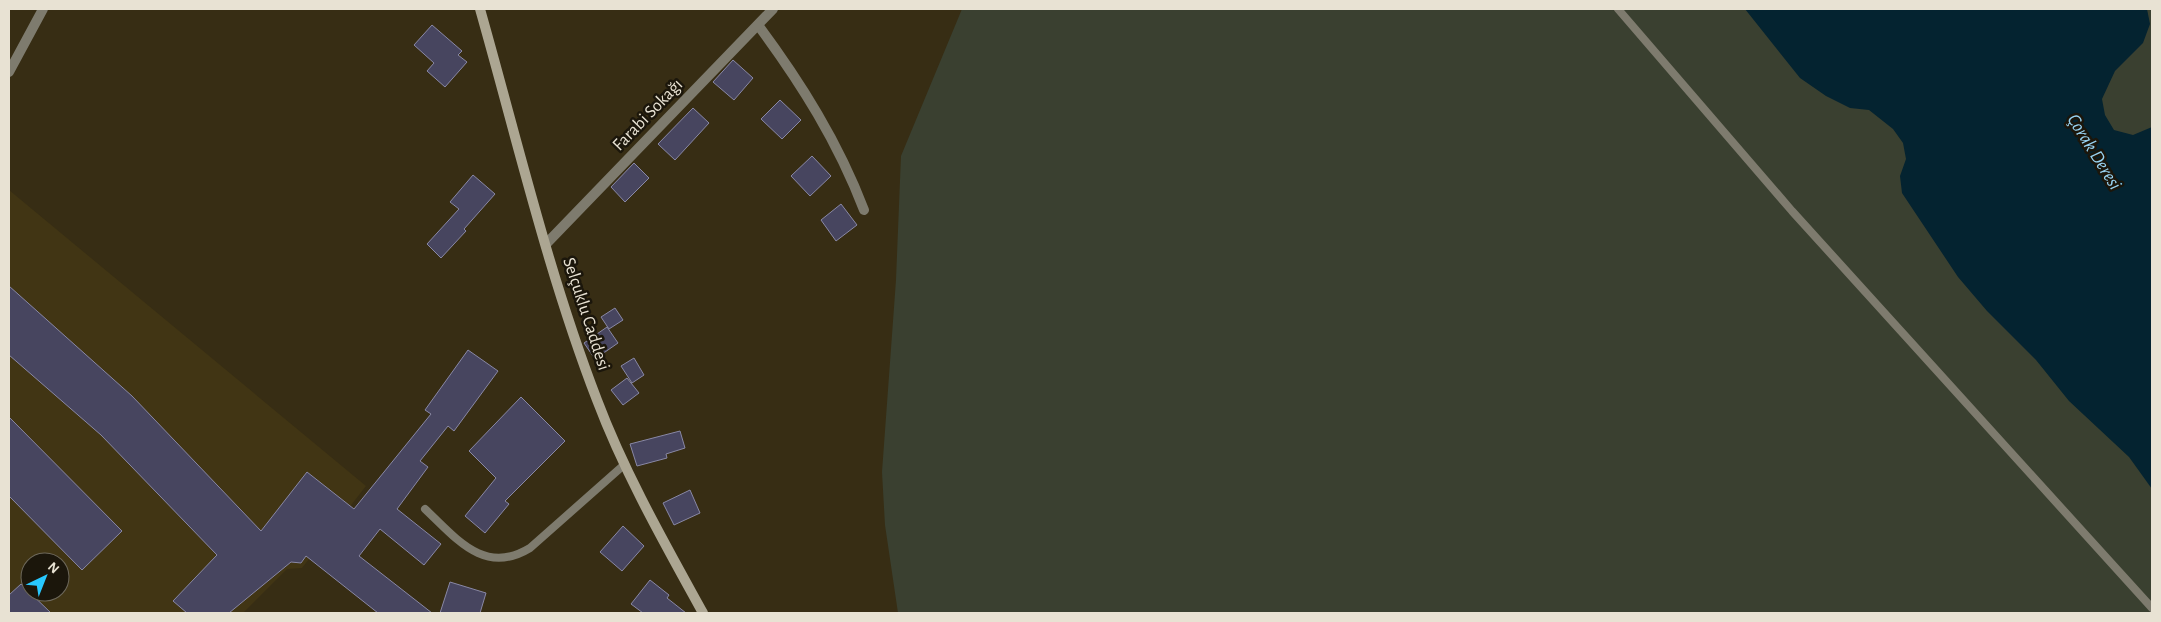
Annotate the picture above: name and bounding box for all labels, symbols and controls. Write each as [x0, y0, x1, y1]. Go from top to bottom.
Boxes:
street label: Farabi Sokağı [609, 76, 687, 154]
water label: Çorak Deresi [2063, 111, 2125, 193]
street label: Selçuklu Caddesi [559, 255, 613, 373]
north arrow [20, 552, 70, 602]
text: N [45, 560, 62, 577]

